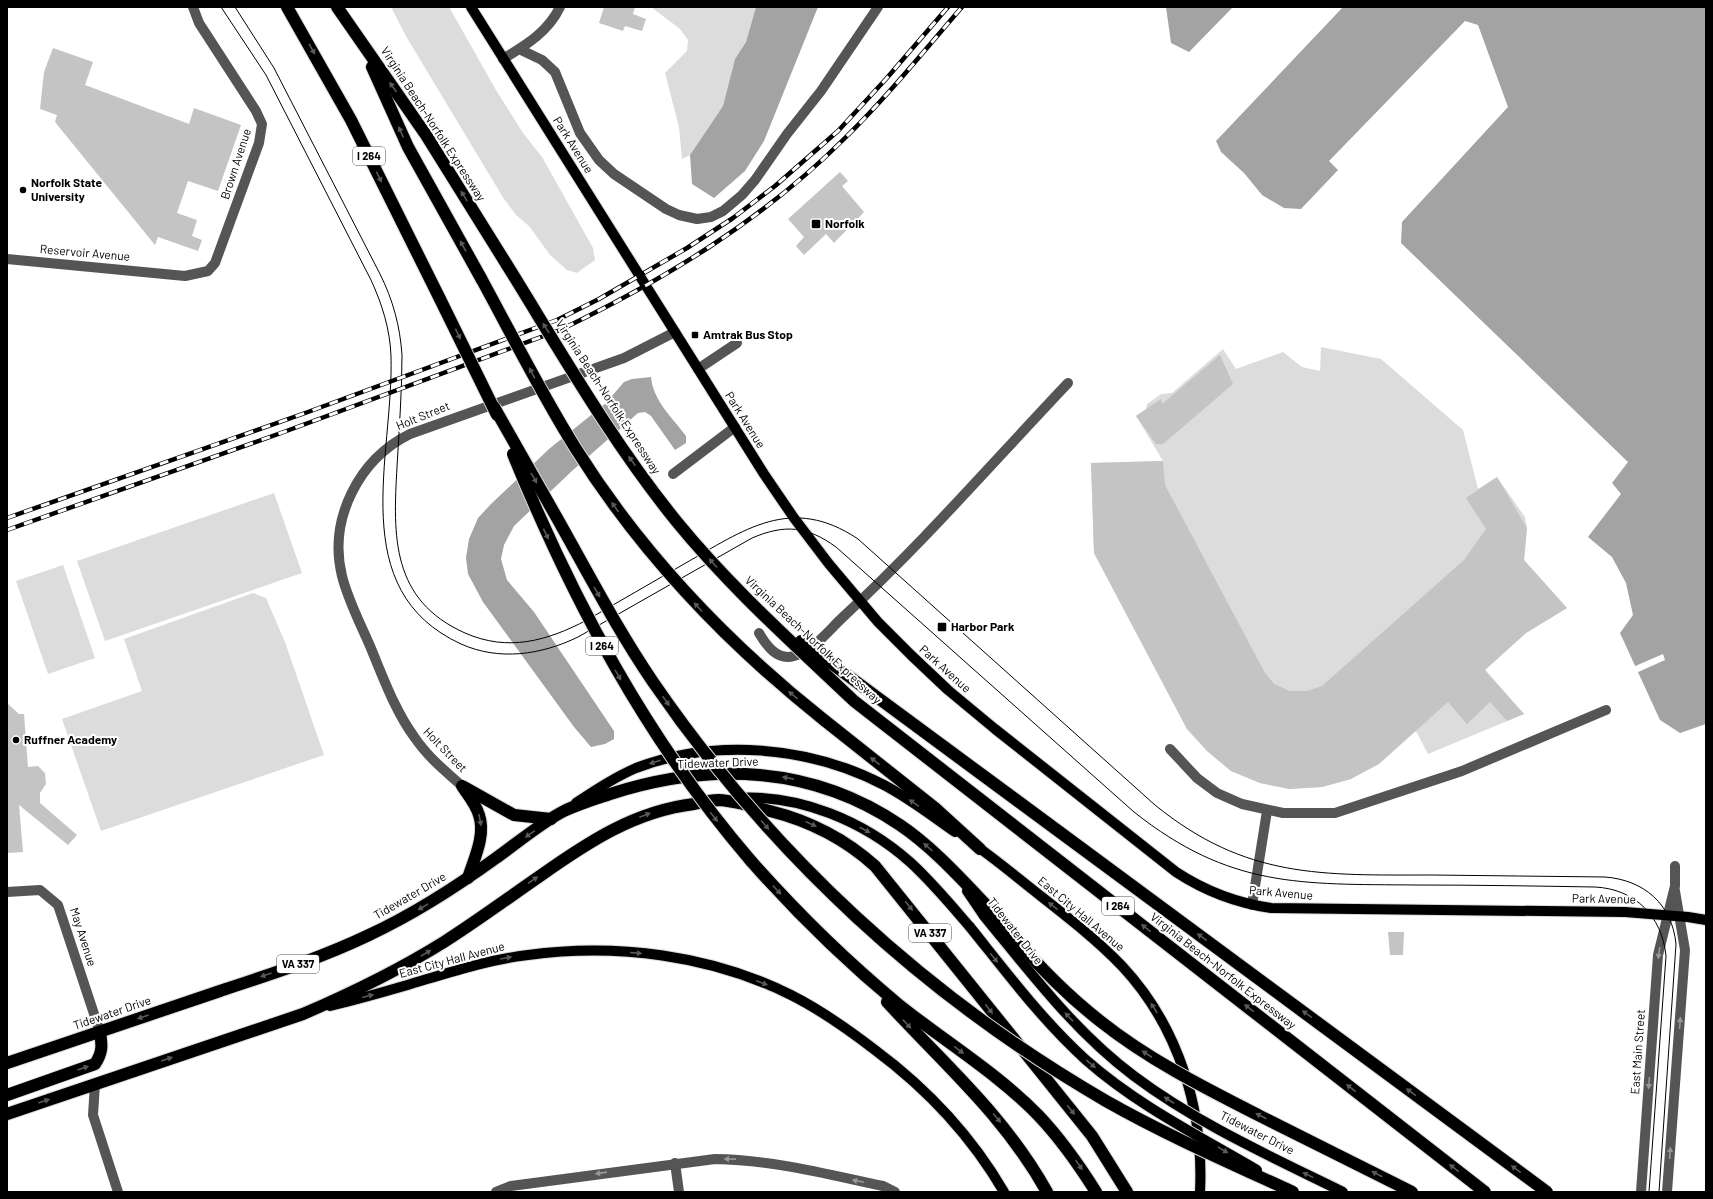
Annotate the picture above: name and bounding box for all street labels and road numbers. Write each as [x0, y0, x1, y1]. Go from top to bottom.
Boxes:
street label: Virginia Beach-Norfolk Expressway [379, 44, 489, 204]
street label: Park Avenue [551, 114, 597, 175]
street label: Brown Avenue [217, 126, 253, 201]
road number: I 264 [353, 147, 385, 165]
street label: Reservoir Avenue [39, 241, 131, 263]
street label: Virginia Beach-Norfolk Expressway [554, 317, 664, 477]
street label: Park Avenue [723, 389, 769, 450]
street label: Holt Street [394, 398, 452, 432]
street label: Virginia Beach-Norfolk Expressway [743, 572, 885, 706]
road number: I 264 [586, 637, 618, 655]
street label: Park Avenue [917, 642, 974, 695]
street label: Holt Street [421, 724, 470, 775]
street label: Tidewater Drive [677, 754, 759, 770]
street label: Tidewater Drive [371, 869, 448, 922]
street label: East City Hall Avenue [1036, 873, 1128, 954]
street label: Park Avenue [1249, 882, 1314, 902]
street label: Park Avenue [1572, 890, 1636, 906]
street label: Tidewater Drive [985, 894, 1046, 967]
road number: I 264 [1102, 897, 1134, 915]
street label: May Avenue [68, 906, 100, 968]
street label: Virginia Beach-Norfolk Expressway [1148, 909, 1300, 1032]
road number: VA 337 [909, 924, 951, 942]
street label: East City Hall Avenue [397, 938, 506, 980]
road number: VA 337 [277, 955, 319, 973]
street label: Tidewater Drive [71, 992, 152, 1032]
street label: East Main Street [1627, 1009, 1647, 1095]
street label: Tidewater Drive [1218, 1107, 1297, 1157]

